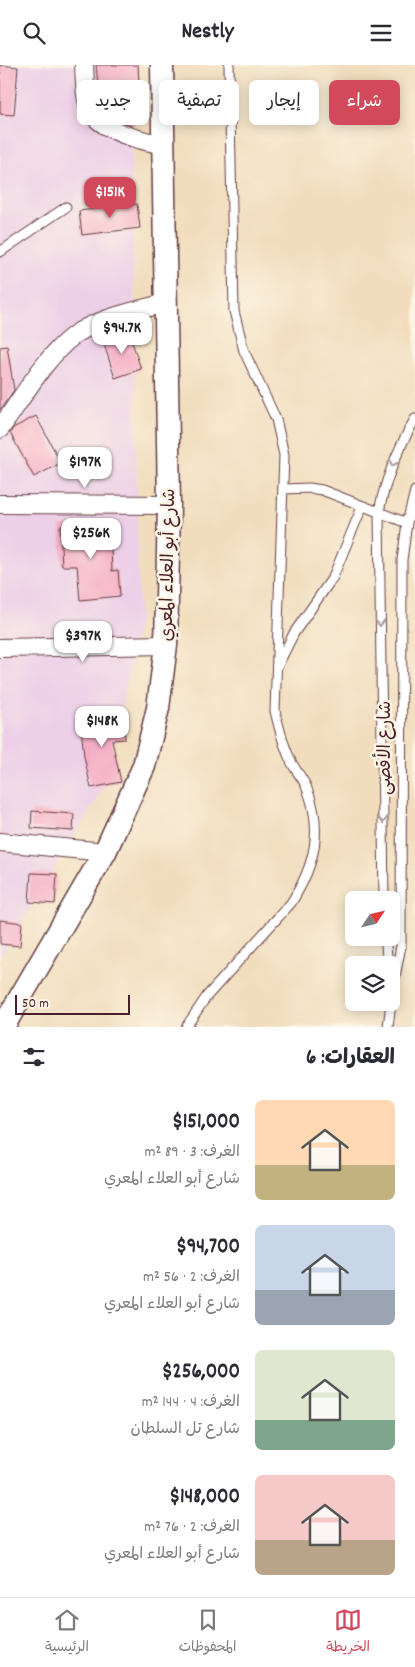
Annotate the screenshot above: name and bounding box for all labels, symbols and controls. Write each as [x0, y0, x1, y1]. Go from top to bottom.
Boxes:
text: Nestly [181, 17, 234, 48]
icon: search [20, 19, 48, 47]
icon: menu [367, 19, 395, 47]
chip: جديد [77, 80, 149, 125]
chip: تصفية [159, 80, 239, 125]
chip: إيجار [249, 80, 319, 125]
chip: شراء [329, 80, 400, 125]
pin: $151K [75, 177, 145, 219]
text: $151K [95, 181, 125, 204]
pin: $94.7K [81, 313, 163, 355]
text: $94.7K [103, 317, 141, 340]
pin: $197K [50, 447, 120, 489]
text: $197K [69, 451, 101, 474]
one-way arrow [389, 458, 400, 467]
street label: شارع أبو العلاء المعري [156, 488, 183, 642]
pin: $256K [56, 517, 126, 560]
text: $256K [72, 522, 110, 545]
one-way arrow [375, 620, 385, 627]
pin: $397K [48, 621, 118, 663]
text: $397K [65, 625, 101, 648]
street label: شارع الأقصى [372, 701, 399, 795]
pin: $148K [67, 705, 137, 748]
text: $148K [86, 710, 118, 733]
one-way arrow [378, 817, 388, 825]
north arrow [345, 891, 400, 946]
map controls [345, 891, 400, 1011]
button: layers [345, 956, 400, 1011]
scale bar [15, 992, 130, 1015]
text: 50 m [22, 994, 49, 1014]
icon: filters [20, 1043, 48, 1071]
text: العقارات: 6 [306, 1044, 395, 1074]
text: $151,000 [172, 1108, 240, 1138]
icon: home [295, 1120, 355, 1180]
text: الغرف: 3 · 89 m² [144, 1141, 240, 1164]
text: شارع أبو العلاء المعري [104, 1168, 240, 1191]
text: $94,700 [176, 1233, 240, 1263]
icon: home [295, 1245, 355, 1305]
text: الغرف: 2 · 56 m² [143, 1266, 240, 1289]
text: شارع أبو العلاء المعري [104, 1293, 240, 1316]
text: $256,000 [162, 1358, 240, 1388]
icon: home [295, 1370, 355, 1430]
text: الغرف: 4 · 144 m² [142, 1391, 240, 1414]
text: شارع تل السلطان [131, 1418, 240, 1441]
text: $148,000 [169, 1483, 240, 1513]
icon: home [295, 1495, 355, 1555]
text: الغرف: 2 · 76 m² [144, 1516, 240, 1539]
text: شارع أبو العلاء المعري [104, 1543, 240, 1566]
tab: الرئيسية [45, 1606, 89, 1659]
tab: المحفوظات [179, 1606, 236, 1659]
tab: الخريطة [326, 1606, 370, 1659]

